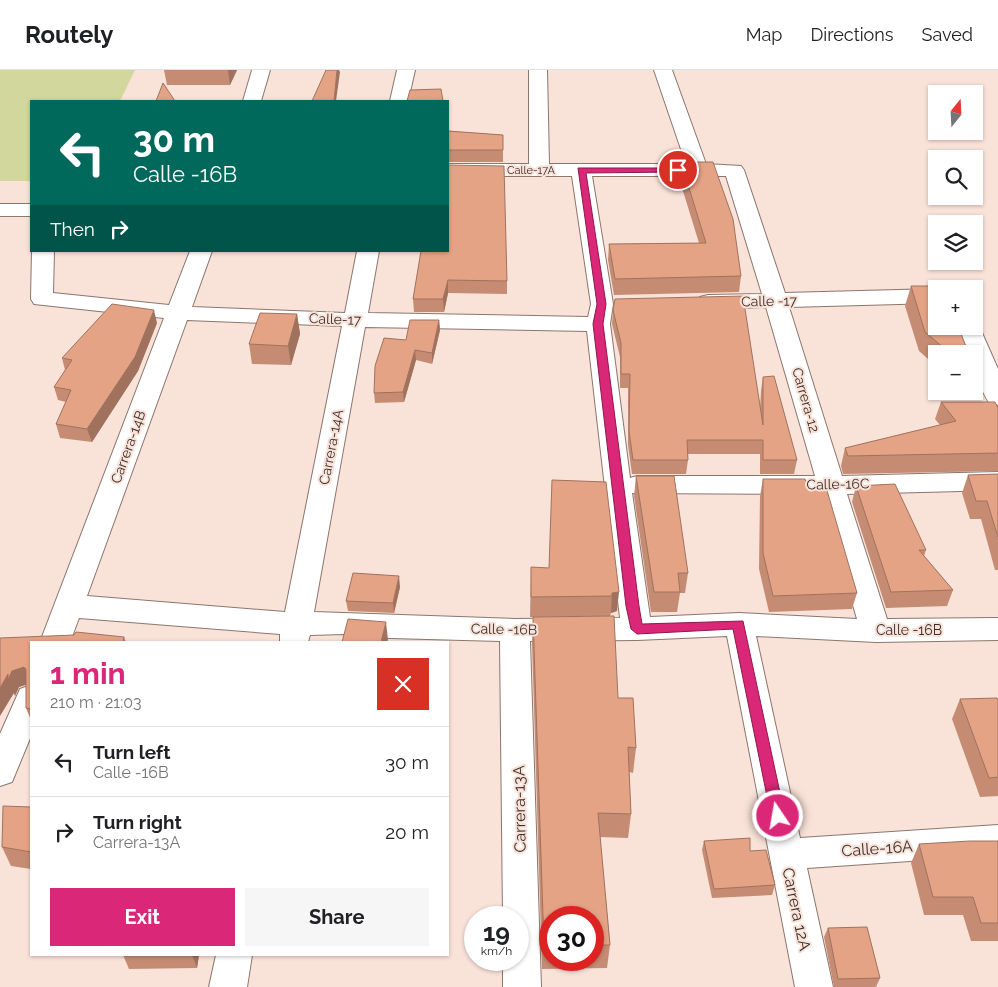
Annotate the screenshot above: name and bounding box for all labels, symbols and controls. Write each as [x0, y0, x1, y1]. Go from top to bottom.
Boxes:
text: Routely [25, 20, 114, 49]
text: Map [746, 24, 782, 45]
text: Directions [810, 24, 894, 45]
text: Saved [922, 24, 973, 45]
north arrow [928, 85, 982, 140]
map controls [928, 85, 983, 400]
text: 30 m [133, 119, 215, 160]
icon: left [50, 120, 115, 185]
pin [657, 149, 699, 191]
button: search [928, 150, 983, 205]
icon: arrive [664, 156, 692, 184]
text: Calle -16B [133, 161, 237, 187]
street label: Calle-17A [507, 164, 556, 177]
icon: right [105, 215, 133, 243]
button: layers [928, 215, 983, 270]
text: Then [50, 218, 95, 240]
button: + [928, 280, 983, 335]
street label: Calle -17 [741, 293, 798, 309]
street label: Calle-17 [309, 310, 362, 328]
button: − [928, 345, 983, 400]
street label: Carrera-12 [789, 366, 823, 434]
street label: Carrera-14A [316, 407, 346, 486]
street label: Carrera-14B [107, 408, 149, 486]
street label: Calle-16C [806, 475, 870, 493]
street label: Calle -16B [471, 620, 537, 638]
street label: Calle -16B [876, 622, 942, 638]
text: 1 min [50, 656, 126, 691]
button: close [377, 658, 429, 710]
text: 210 m · 21:03 [50, 693, 141, 712]
text: Turn left [93, 741, 170, 763]
icon: left [50, 748, 78, 776]
text: 30 m [385, 751, 429, 773]
text: Calle -16B [93, 763, 169, 782]
street label: Carrera-13A [509, 765, 530, 853]
position arrow [751, 789, 803, 841]
text: Turn right [93, 811, 182, 833]
icon: right [50, 818, 78, 846]
text: 20 m [385, 821, 429, 843]
text: Carrera-13A [93, 833, 180, 852]
street label: Calle-16A [841, 837, 914, 860]
street label: Carrera 12A [778, 866, 815, 953]
button: Exit [50, 888, 235, 946]
button: Share [245, 888, 429, 946]
speed limit sign: 30 [539, 906, 604, 971]
text: 19 [483, 917, 510, 947]
text: km/h [481, 944, 512, 958]

